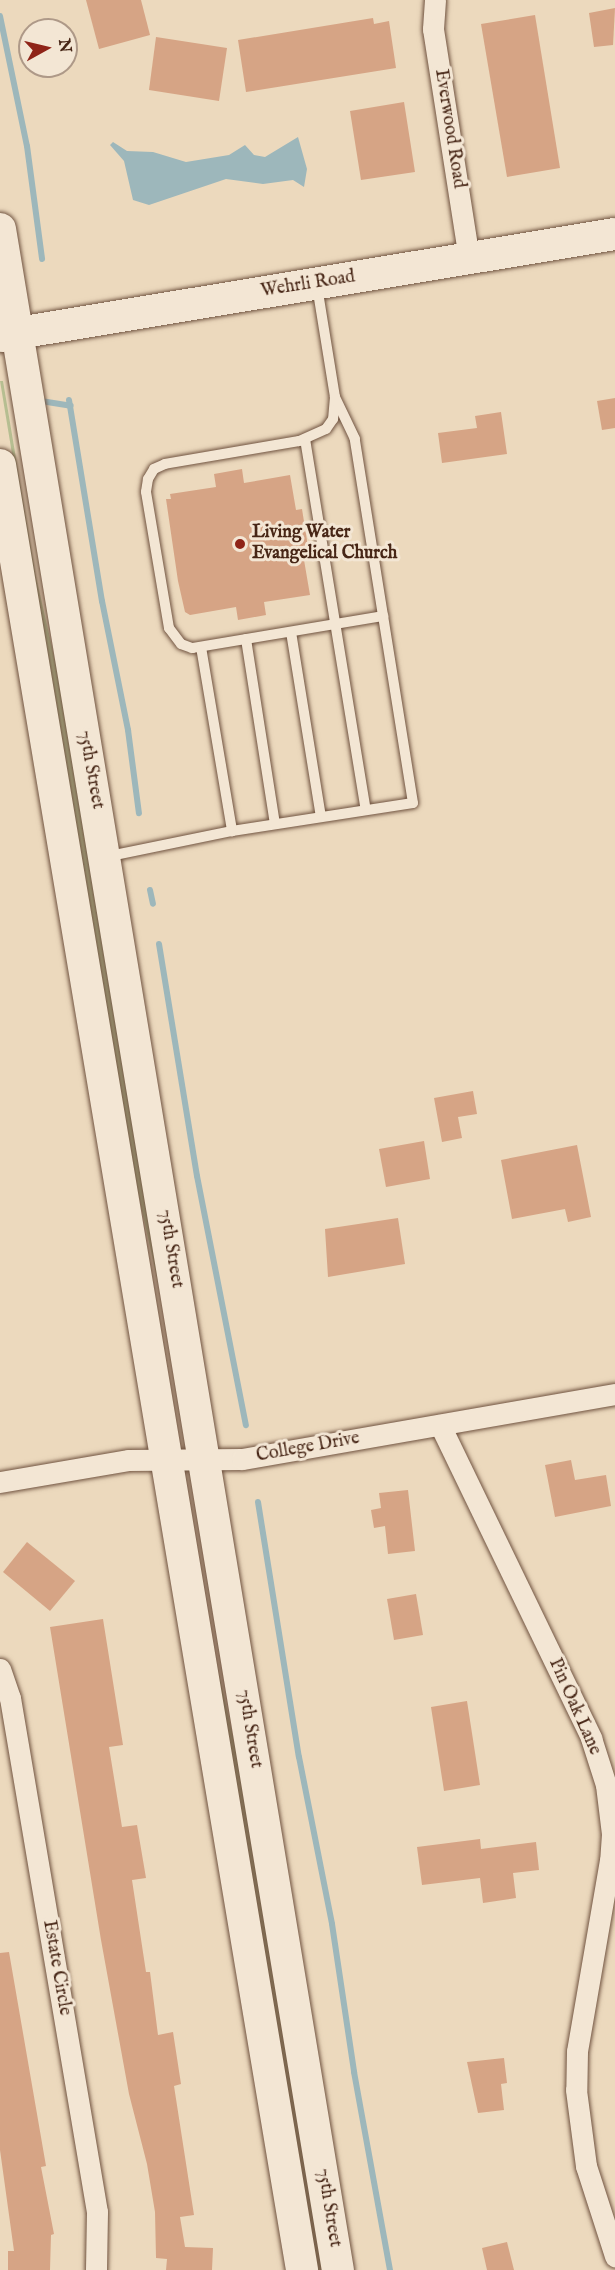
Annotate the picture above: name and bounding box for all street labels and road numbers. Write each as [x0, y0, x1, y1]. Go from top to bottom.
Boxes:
street label: Everwood Road [429, 68, 469, 190]
street label: Wehrli Road [259, 267, 357, 303]
street label: 75th Street [72, 729, 108, 811]
street label: 75th Street [153, 1208, 187, 1290]
street label: College Drive [255, 1428, 361, 1468]
street label: Pin Oak Lane [543, 1655, 605, 1759]
street label: 75th Street [232, 1688, 266, 1770]
street label: Estate Circle [37, 1919, 75, 2017]
street label: 75th Street [311, 2167, 345, 2249]

